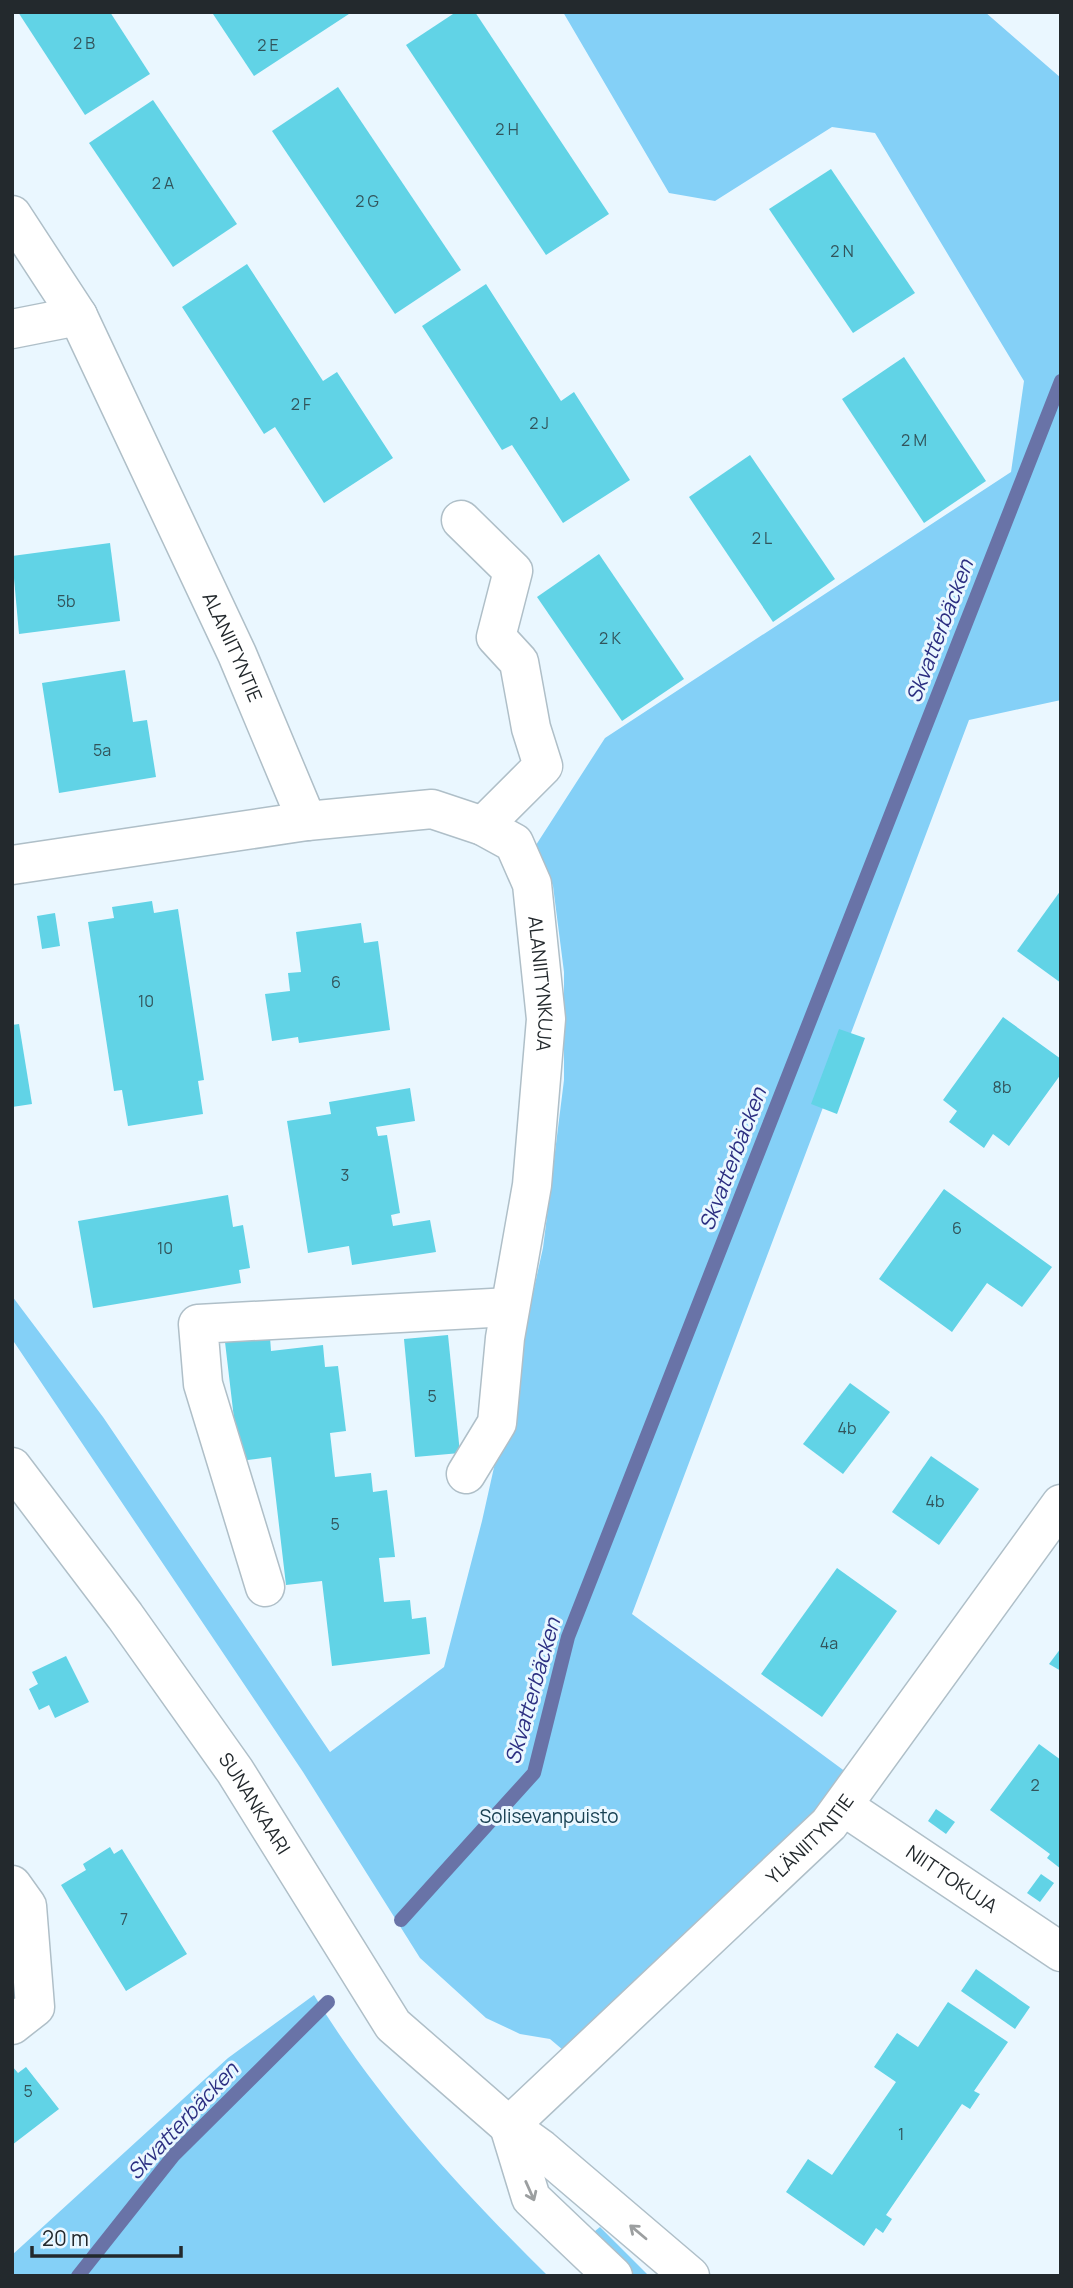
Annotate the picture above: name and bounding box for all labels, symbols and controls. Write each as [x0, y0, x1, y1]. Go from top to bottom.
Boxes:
house number: 2 B [73, 32, 95, 54]
house number: 2 E [257, 34, 279, 56]
house number: 2 H [495, 118, 519, 140]
house number: 2 A [152, 172, 174, 194]
house number: 2 G [355, 190, 379, 212]
house number: 2 N [830, 240, 854, 262]
house number: 2 F [291, 393, 311, 415]
house number: 2 J [529, 412, 549, 434]
house number: 2 M [901, 429, 927, 451]
house number: 2 L [752, 527, 772, 549]
water label: Skvatterbäcken [899, 554, 980, 706]
street label: ALANIITYNTIE [197, 588, 269, 706]
house number: 5b [57, 590, 75, 612]
house number: 2 K [599, 627, 621, 649]
house number: 5a [93, 739, 111, 761]
street label: ALANIITYNKUJA [522, 915, 559, 1053]
house number: 6 [331, 971, 341, 993]
house number: 10 [138, 990, 154, 1012]
house number: 8b [993, 1076, 1011, 1098]
water label: Skvatterbäcken [692, 1082, 773, 1234]
house number: 3 [341, 1164, 349, 1186]
house number: 6 [952, 1217, 962, 1239]
house number: 10 [157, 1237, 173, 1259]
house number: 5 [427, 1385, 437, 1407]
house number: 4b [838, 1417, 856, 1439]
house number: 4b [926, 1490, 944, 1512]
house number: 5 [330, 1513, 340, 1535]
water label: Skvatterbäcken [498, 1613, 567, 1767]
house number: 4a [820, 1632, 838, 1654]
street label: SUNANKAARI [213, 1747, 297, 1859]
house number: 2 [1030, 1774, 1040, 1796]
street label: YLÄNIITYNTIE [760, 1789, 860, 1890]
park label: Solisevanpuisto [480, 1803, 618, 1829]
street label: NIITTOKUJA [901, 1839, 1003, 1919]
house number: 7 [120, 1908, 128, 1930]
water label: Skvatterbäcken [121, 2054, 245, 2185]
house number: 5 [23, 2080, 33, 2102]
house number: 1 [898, 2123, 904, 2145]
one-way arrow [524, 2180, 537, 2201]
scale bar [32, 2214, 180, 2258]
text: 20 m [42, 2224, 89, 2252]
one-way arrow [629, 2224, 647, 2240]

